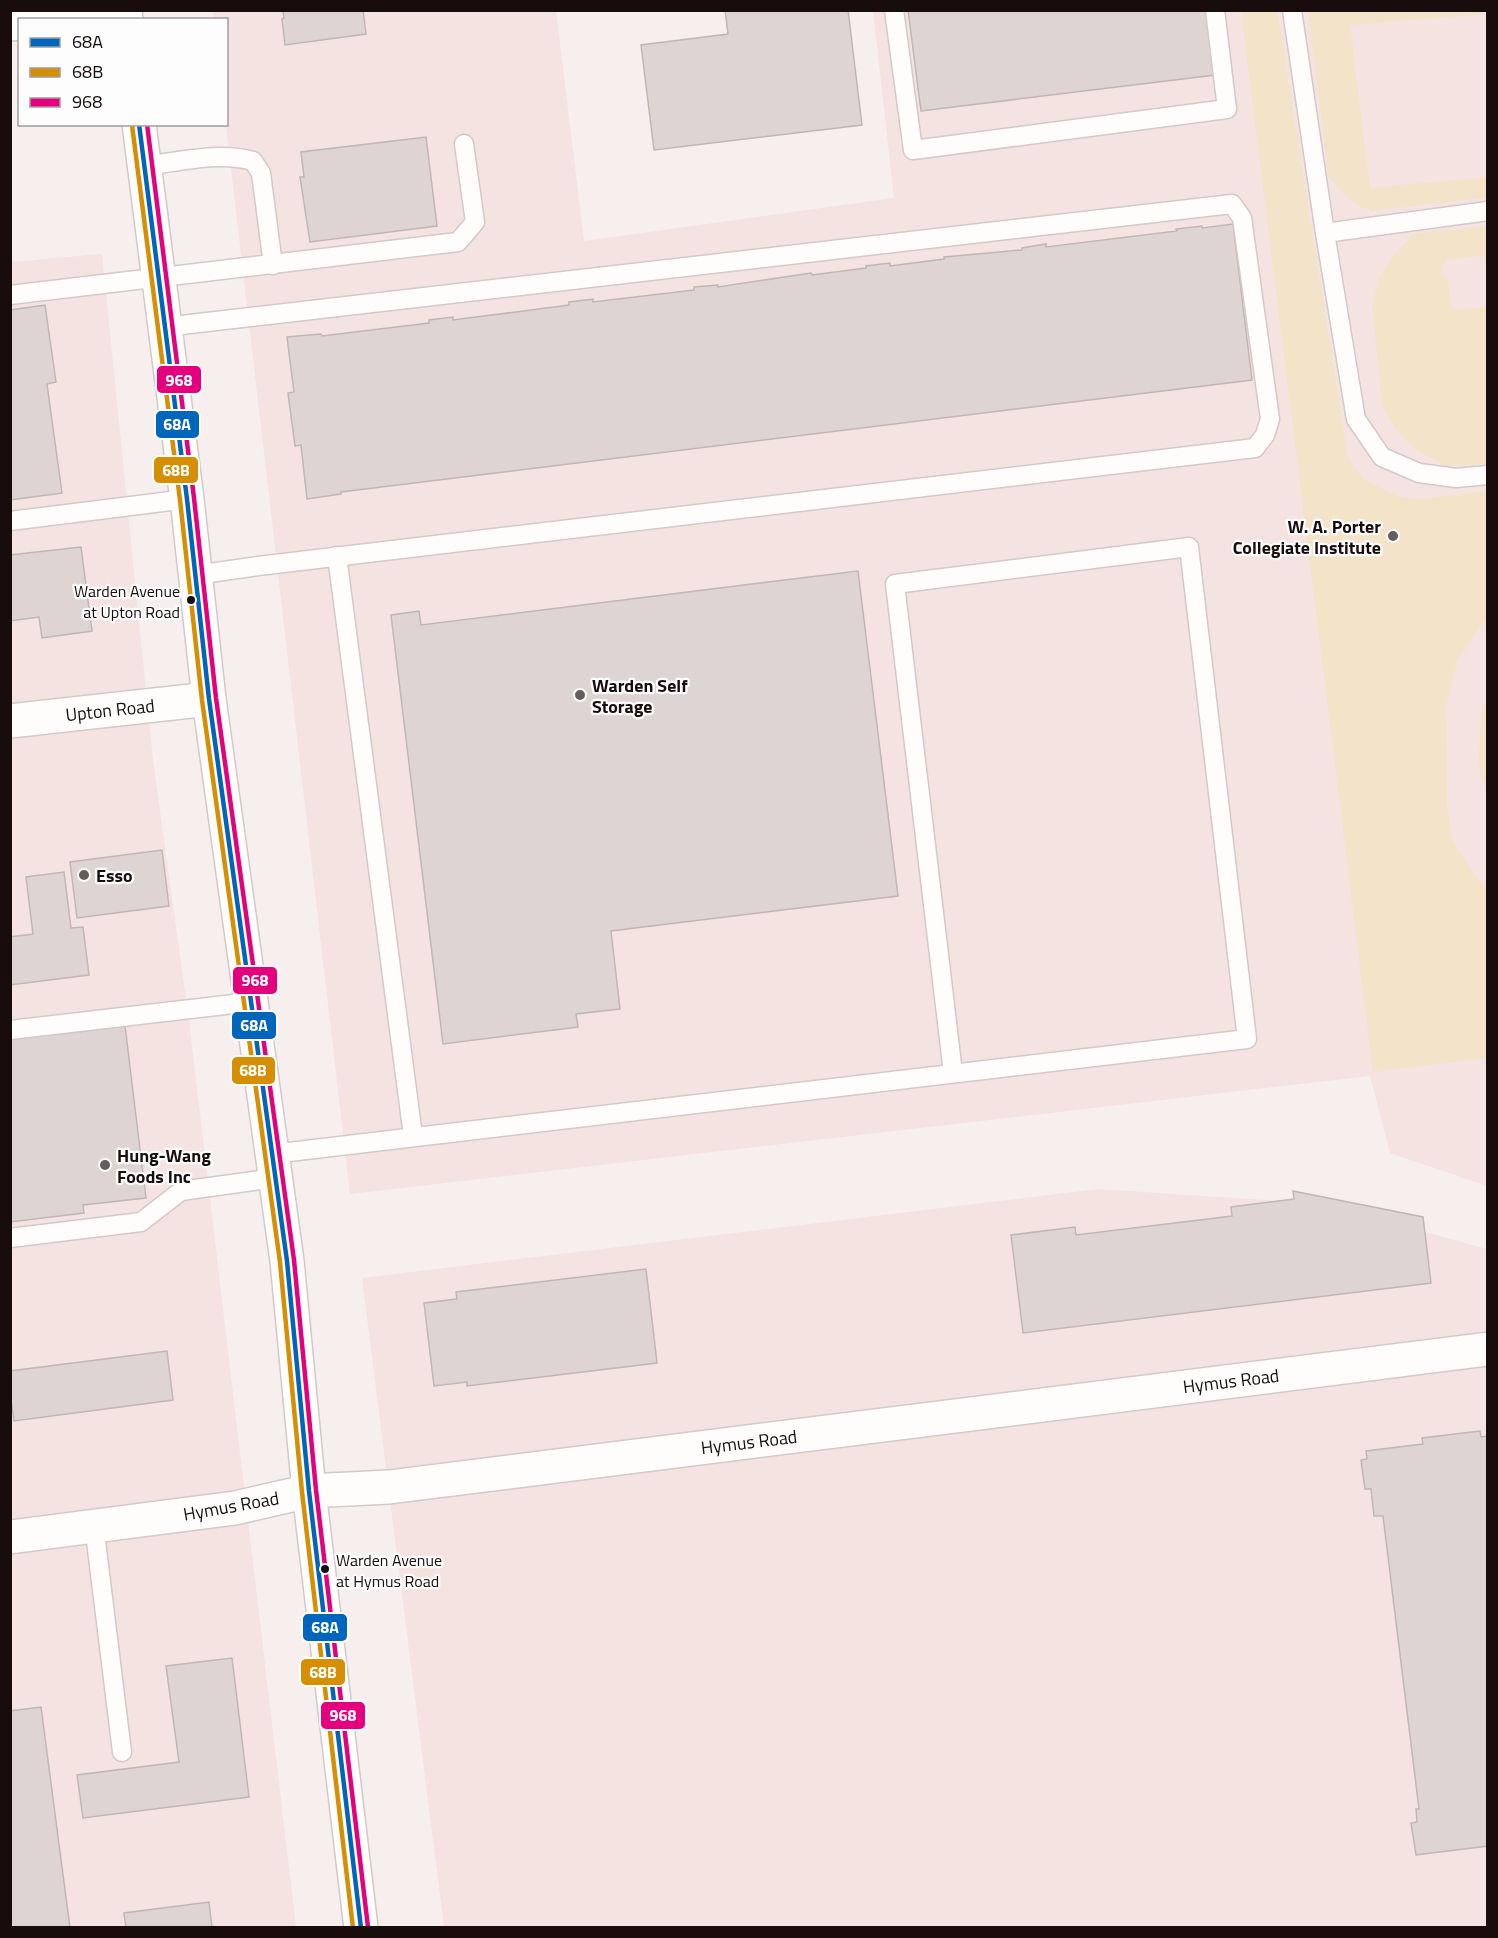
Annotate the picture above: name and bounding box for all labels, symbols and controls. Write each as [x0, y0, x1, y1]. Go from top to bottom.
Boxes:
legend [18, 18, 228, 126]
text: 68A [72, 28, 103, 55]
text: 68B [72, 58, 103, 85]
text: 968 [72, 88, 102, 115]
line badge: 968 [156, 365, 202, 394]
text: 968 [166, 368, 192, 392]
line badge: 68A [155, 410, 200, 439]
text: 68A [163, 412, 191, 436]
line badge: 68B [153, 456, 199, 484]
text: 68B [162, 458, 190, 482]
place label: W. A. Porter Collegiate Institute [1233, 513, 1381, 561]
marker: W. A. Porter Collegiate Institute [1386, 529, 1400, 543]
place label: Warden Avenue at Upton Road [74, 579, 180, 624]
marker: Warden Avenue at Upton Road [185, 594, 197, 606]
place label: Warden Self Storage [592, 672, 688, 720]
marker: Warden Self Storage [573, 688, 587, 702]
street label: Upton Road [64, 692, 156, 728]
place label: Esso [96, 862, 133, 889]
marker: Esso [77, 868, 91, 882]
line badge: 968 [232, 966, 278, 995]
text: 968 [242, 968, 268, 992]
line badge: 68A [231, 1011, 277, 1040]
text: 68A [240, 1013, 268, 1037]
line badge: 68B [231, 1056, 276, 1085]
text: 68B [239, 1058, 267, 1082]
place label: Hung-Wang Foods Inc [117, 1142, 211, 1190]
marker: Hung-Wang Foods Inc [98, 1158, 112, 1172]
street label: Hymus Road [1181, 1362, 1281, 1400]
street label: Hymus Road [699, 1423, 799, 1461]
street label: Hymus Road [181, 1484, 281, 1528]
place label: Warden Avenue at Hymus Road [336, 1548, 442, 1593]
marker: Warden Avenue at Hymus Road [319, 1563, 331, 1575]
line badge: 68A [302, 1613, 348, 1642]
text: 68A [311, 1615, 339, 1639]
line badge: 68B [300, 1658, 346, 1686]
text: 68B [309, 1660, 337, 1684]
line badge: 968 [320, 1701, 366, 1730]
text: 968 [330, 1703, 356, 1727]

